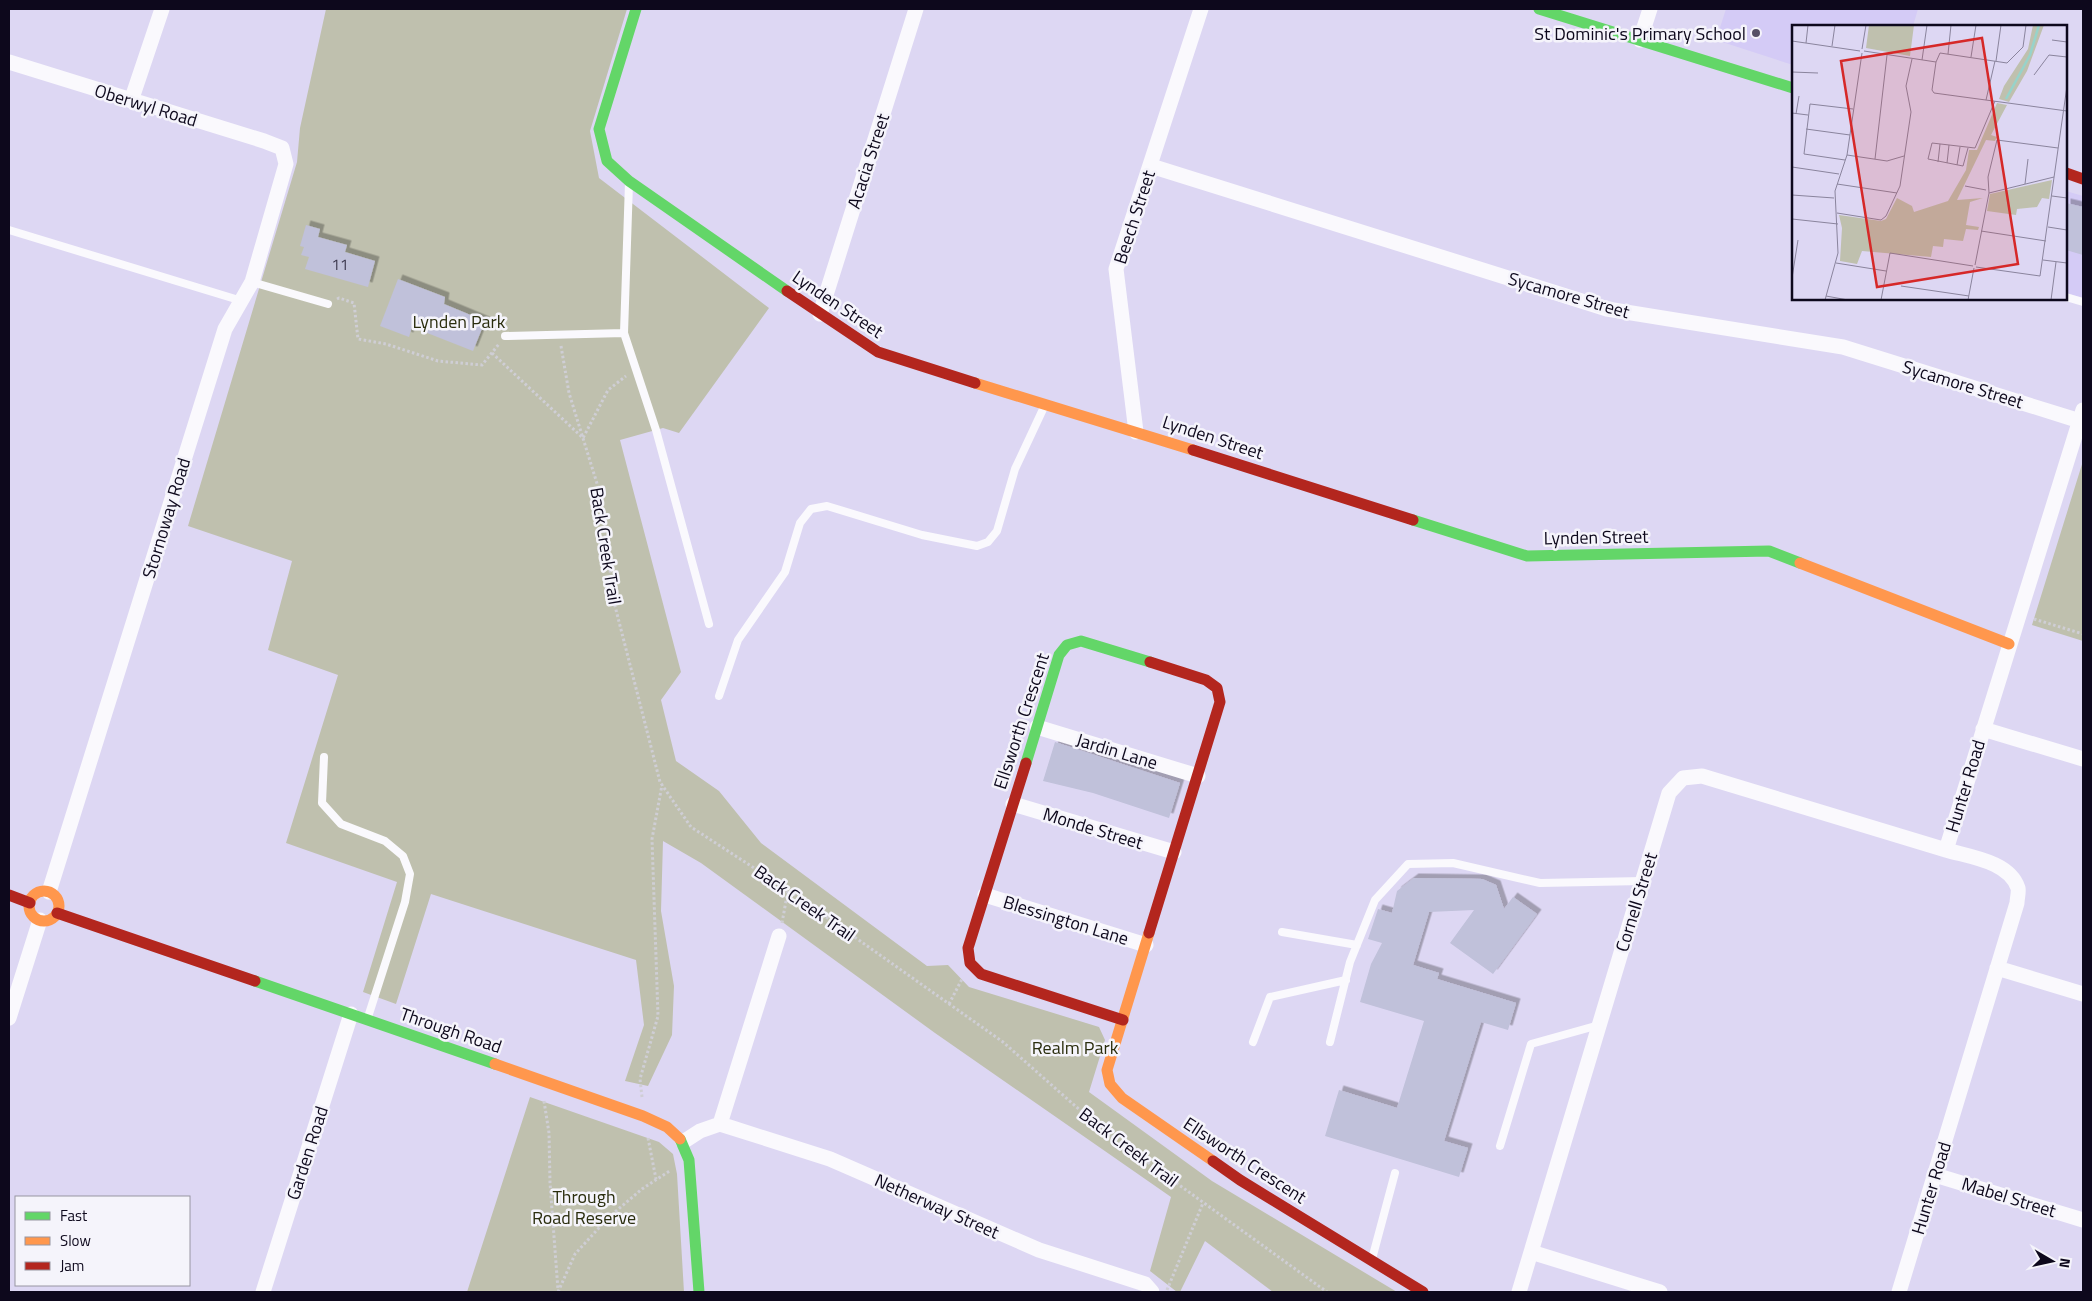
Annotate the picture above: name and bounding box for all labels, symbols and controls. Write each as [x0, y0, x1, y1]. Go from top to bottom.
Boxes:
place label: St Dominic's Primary School [1534, 20, 1746, 47]
inset map [1792, 25, 2067, 300]
marker: St Dominic's Primary School [1750, 27, 1762, 39]
street label: Oberwyl Road [91, 77, 201, 133]
street label: Acacia Street [840, 109, 896, 212]
street label: Beech Street [1106, 166, 1162, 267]
house number: 11 [332, 253, 348, 276]
street label: Lynden Street [787, 264, 890, 345]
street label: Sycamore Street [1505, 265, 1633, 325]
park label: Lynden Park [413, 308, 506, 335]
street label: Sycamore Street [1899, 353, 2027, 415]
street label: Lynden Street [1159, 408, 1268, 466]
street label: Stornoway Road [135, 454, 197, 582]
street label: Back Creek Trail [583, 485, 629, 607]
street label: Lynden Street [1543, 523, 1649, 551]
street label: Ellsworth Crescent [986, 649, 1056, 793]
street label: Jardin Lane [1073, 726, 1161, 776]
street label: Hunter Road [1938, 736, 1992, 836]
street label: Monde Street [1040, 800, 1147, 856]
street label: Cornell Street [1608, 848, 1664, 955]
street label: Back Creek Trail [749, 858, 861, 948]
street label: Blessington Lane [1000, 888, 1132, 952]
street label: Through Road [396, 1000, 506, 1060]
park label: Realm Park [1032, 1034, 1119, 1061]
street label: Back Creek Trail [1074, 1101, 1184, 1193]
street label: Garden Road [279, 1103, 335, 1203]
street label: Ellsworth Crescent [1178, 1110, 1312, 1210]
street label: Hunter Road [1904, 1138, 1958, 1238]
street label: Netherway Street [870, 1166, 1004, 1246]
street label: Mabel Street [1959, 1170, 2060, 1224]
park label: Through Road Reserve [532, 1183, 636, 1231]
legend [15, 1196, 190, 1286]
text: Fast [60, 1204, 88, 1227]
text: Slow [60, 1229, 91, 1252]
north arrow [2027, 1236, 2077, 1286]
text: Jam [60, 1254, 84, 1277]
text: N [2054, 1257, 2076, 1270]

